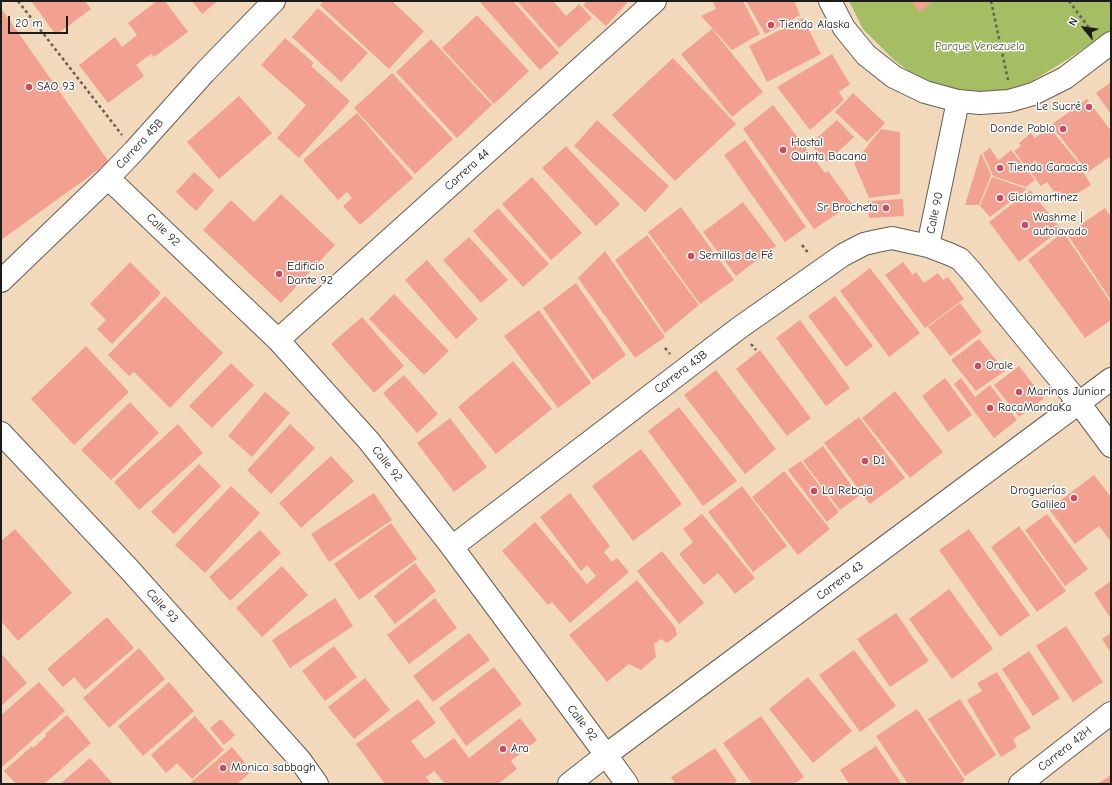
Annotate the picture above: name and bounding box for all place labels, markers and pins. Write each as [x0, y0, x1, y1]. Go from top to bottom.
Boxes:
place label: Tienda Alaska [779, 18, 850, 32]
marker: Tienda Alaska [766, 20, 776, 30]
place label: SAO 93 [37, 80, 75, 94]
marker: SAO 93 [24, 82, 34, 92]
place label: Le Sucré [1036, 100, 1081, 114]
marker: Le Sucré [1084, 102, 1094, 112]
place label: Donde Pablo [990, 122, 1055, 136]
marker: Donde Pablo [1058, 124, 1068, 134]
place label: Hostal Quinta Bacana [791, 136, 867, 164]
marker: Hostal Quinta Bacana [778, 145, 788, 155]
place label: Tienda Caracas [1008, 161, 1087, 175]
marker: Tienda Caracas [995, 163, 1005, 173]
place label: Ciclomartinez [1008, 191, 1078, 205]
marker: Ciclomartinez [995, 193, 1005, 203]
place label: Sr Brocheta [817, 201, 878, 215]
marker: Sr Brocheta [881, 203, 891, 213]
place label: Washme | autolavado [1033, 211, 1087, 239]
marker: Washme | autolavado [1020, 220, 1030, 230]
place label: Semillas de Fé [699, 249, 773, 263]
marker: Semillas de Fé [686, 251, 696, 261]
place label: Edificio Dante 92 [287, 260, 333, 288]
marker: Edificio Dante 92 [274, 269, 284, 279]
place label: Orale [986, 359, 1013, 373]
marker: Orale [973, 361, 983, 371]
place label: Marinos Junior [1027, 385, 1105, 399]
marker: Marinos Junior [1014, 387, 1024, 397]
place label: RacaMandaKa [998, 401, 1072, 415]
marker: RacaMandaKa [985, 403, 995, 413]
place label: D1 [873, 454, 885, 468]
marker: D1 [860, 456, 870, 466]
place label: La Rebaja [822, 484, 873, 498]
place label: Droguerías Galilea [1010, 484, 1066, 512]
marker: La Rebaja [809, 486, 819, 496]
marker: Droguerías Galilea [1069, 493, 1079, 503]
place label: Ara [511, 742, 529, 756]
marker: Ara [498, 744, 508, 754]
place label: Monica sabbagh [231, 761, 316, 775]
marker: Monica sabbagh [218, 763, 228, 773]

